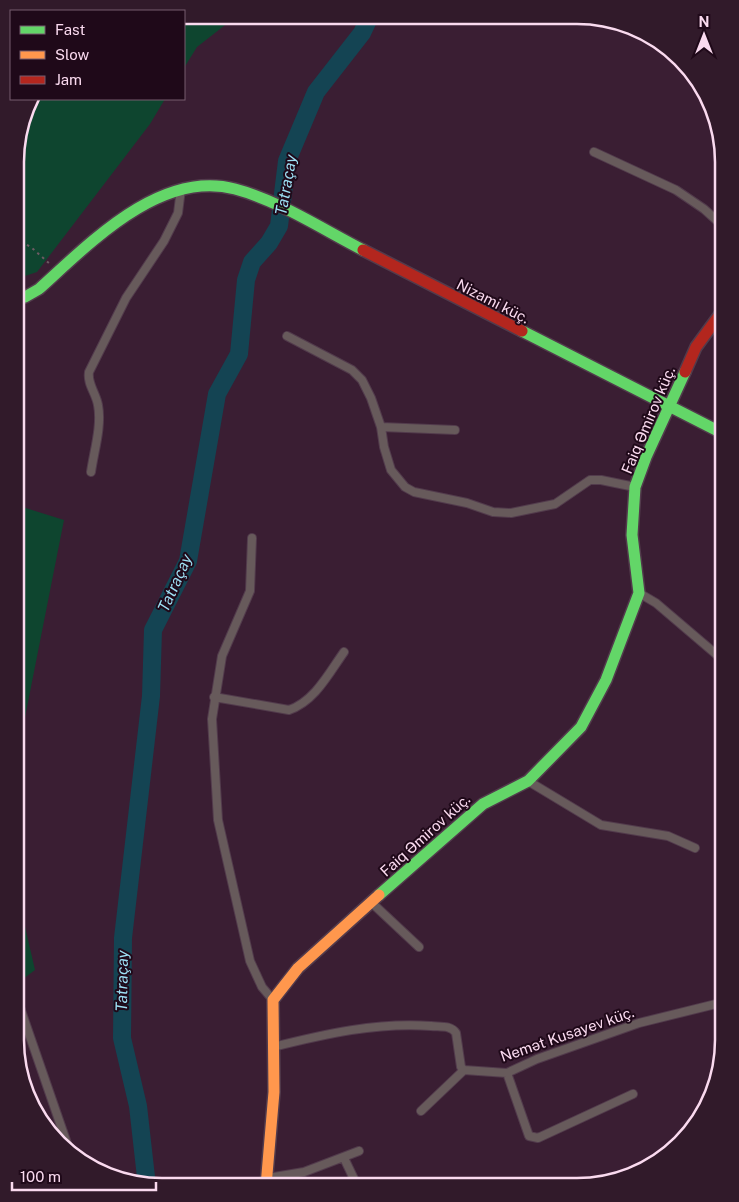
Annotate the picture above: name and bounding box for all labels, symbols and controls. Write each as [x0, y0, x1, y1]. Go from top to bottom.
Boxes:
legend [10, 10, 185, 100]
north arrow [679, 10, 729, 60]
text: N [699, 14, 709, 30]
text: Fast [55, 21, 85, 38]
text: Slow [55, 46, 90, 63]
text: Jam [55, 71, 82, 88]
water label: Tatraçay [271, 152, 301, 217]
street label: Nizami küç. [454, 275, 532, 327]
street label: Faiq Əmirov küç. [618, 364, 678, 476]
water label: Tatraçay [154, 550, 196, 615]
street label: Faiq Əmirov küç. [377, 790, 473, 880]
water label: Tatraçay [112, 949, 132, 1012]
street label: Nemət Kusayev küç. [498, 1003, 636, 1065]
scale bar [12, 1160, 156, 1192]
text: 100 m [20, 1168, 61, 1185]

